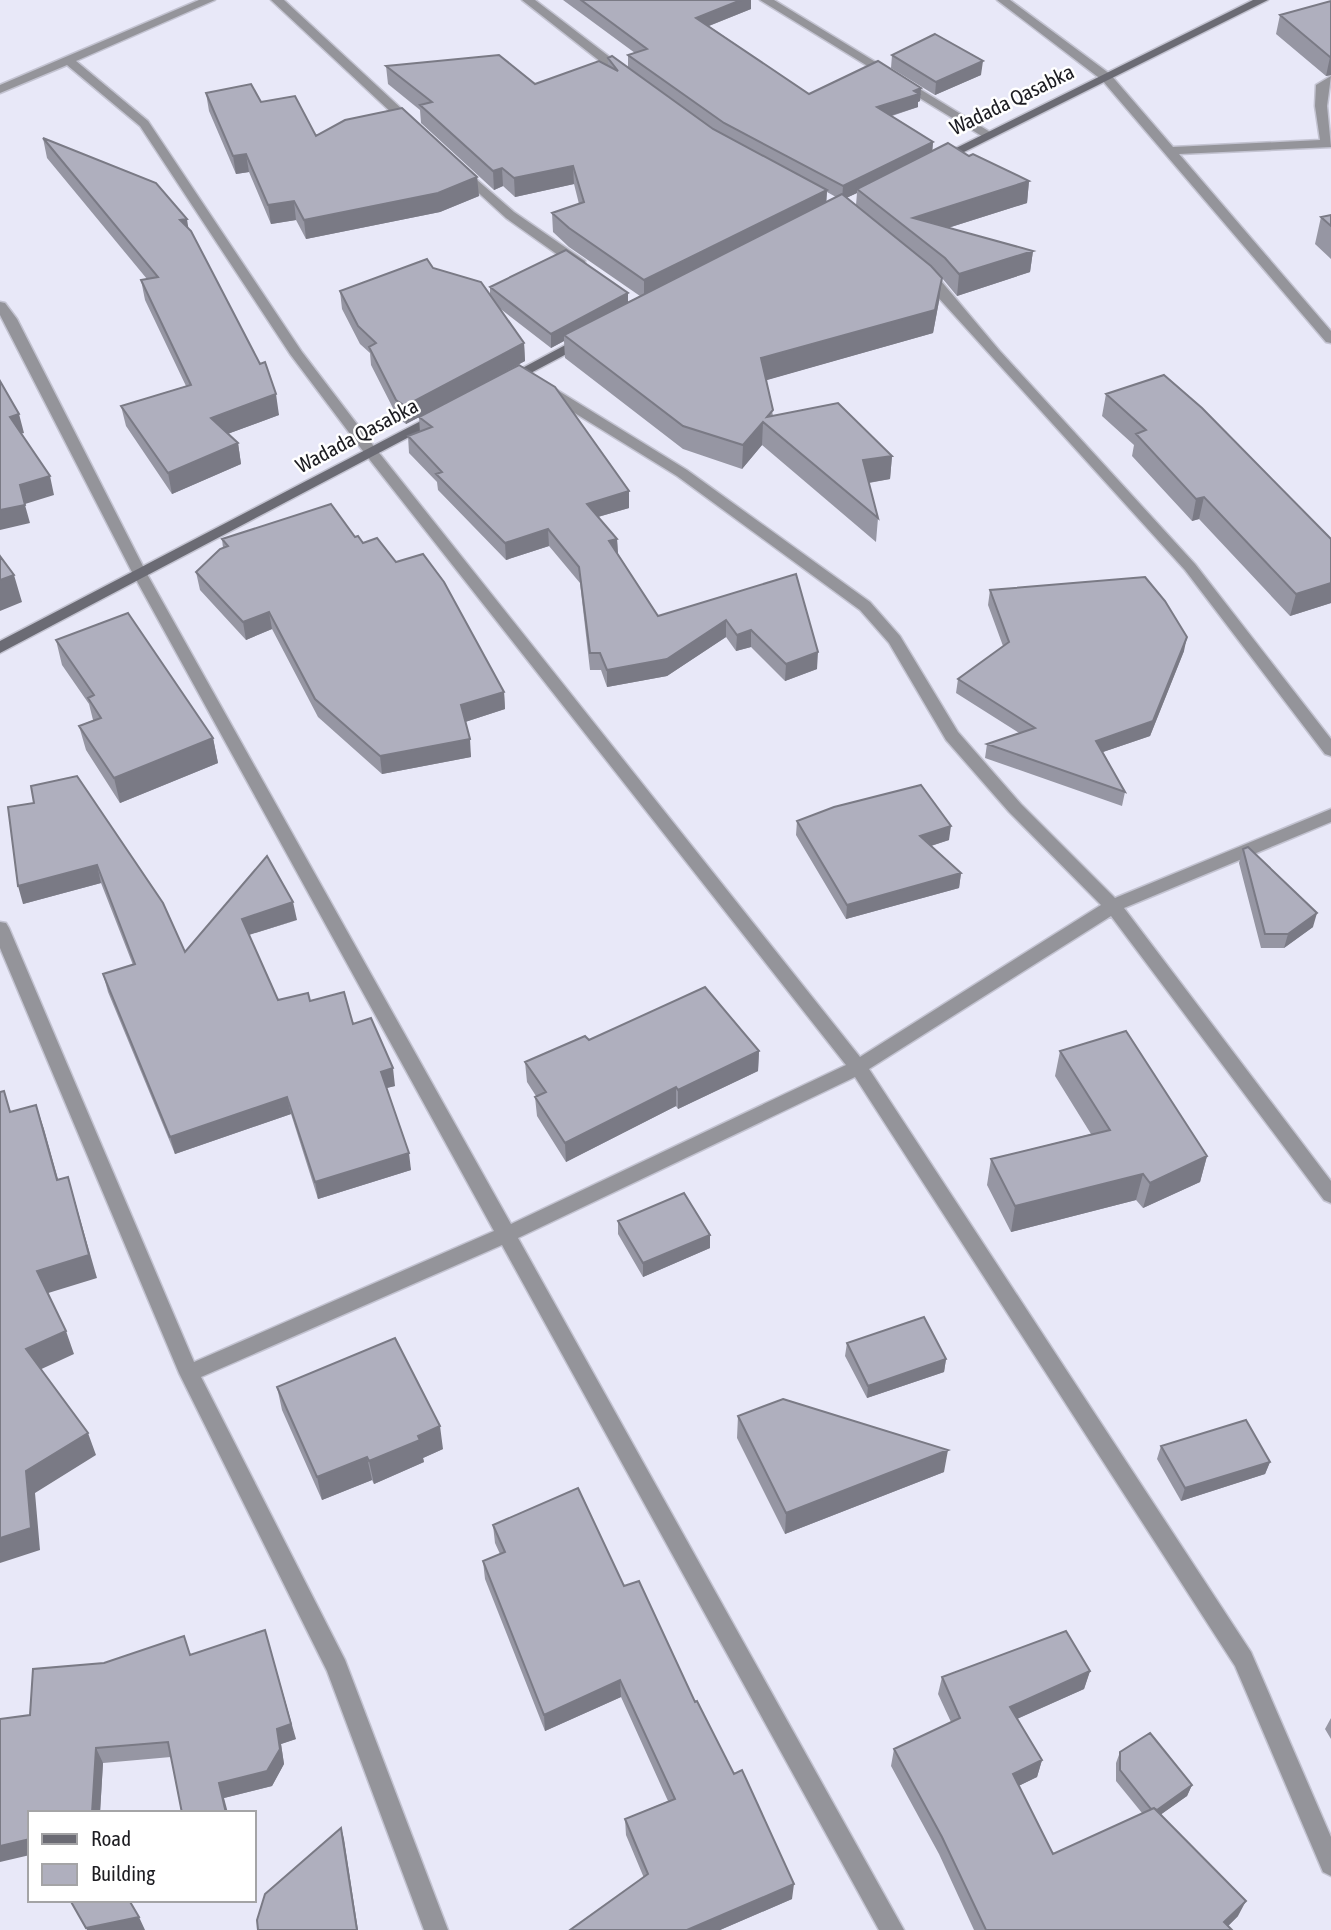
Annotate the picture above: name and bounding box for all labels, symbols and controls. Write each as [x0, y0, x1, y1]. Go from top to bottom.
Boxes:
street label: Wadada Qasabka [946, 59, 1077, 139]
street label: Wadada Qasabka [291, 393, 422, 477]
legend [28, 1811, 256, 1902]
text: Road [91, 1826, 131, 1850]
text: Building [91, 1861, 155, 1885]

